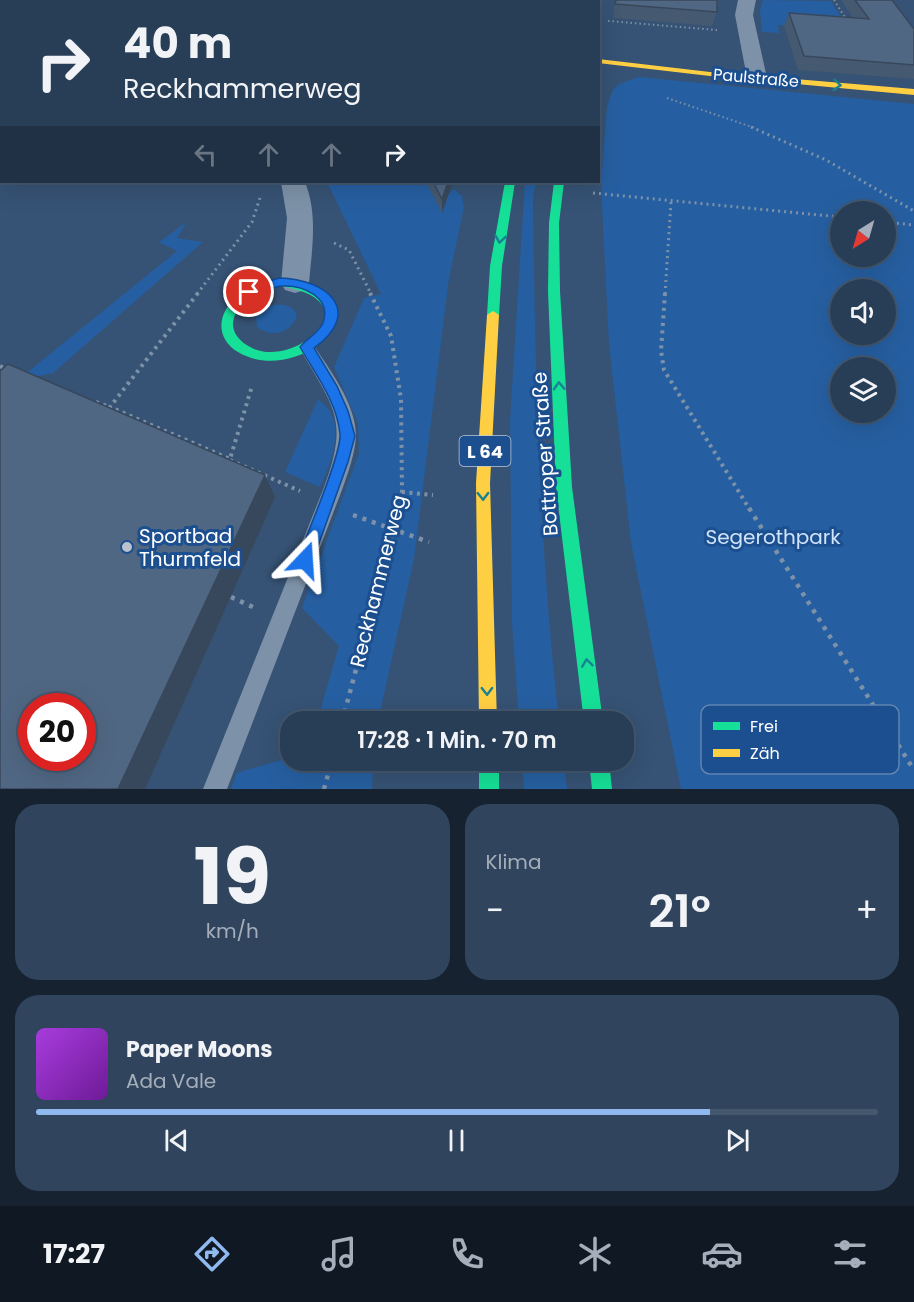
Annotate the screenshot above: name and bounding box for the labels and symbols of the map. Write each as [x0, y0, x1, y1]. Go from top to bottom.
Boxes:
street label: Paulstraße [712, 63, 800, 93]
one-way arrow [832, 78, 841, 91]
north arrow [830, 201, 896, 267]
one-way arrow [494, 235, 506, 244]
pin [223, 266, 274, 317]
street label: Bottroper Straße [525, 371, 565, 537]
one-way arrow [553, 382, 566, 391]
road number: L 64 [460, 436, 510, 466]
street label: Reckhammerweg [343, 492, 413, 670]
one-way arrow [477, 492, 489, 501]
place label: Sportbad Thurmfeld [139, 522, 241, 573]
park label: Segerothpark [705, 523, 841, 551]
position arrow [273, 528, 337, 592]
marker: Sportbad Thurmfeld [120, 540, 134, 554]
one-way arrow [581, 659, 593, 668]
one-way arrow [481, 687, 493, 696]
speed limit sign: 20 [18, 693, 96, 771]
legend [701, 705, 899, 774]
text: Frei [750, 715, 778, 738]
text: Zäh [750, 742, 780, 765]

